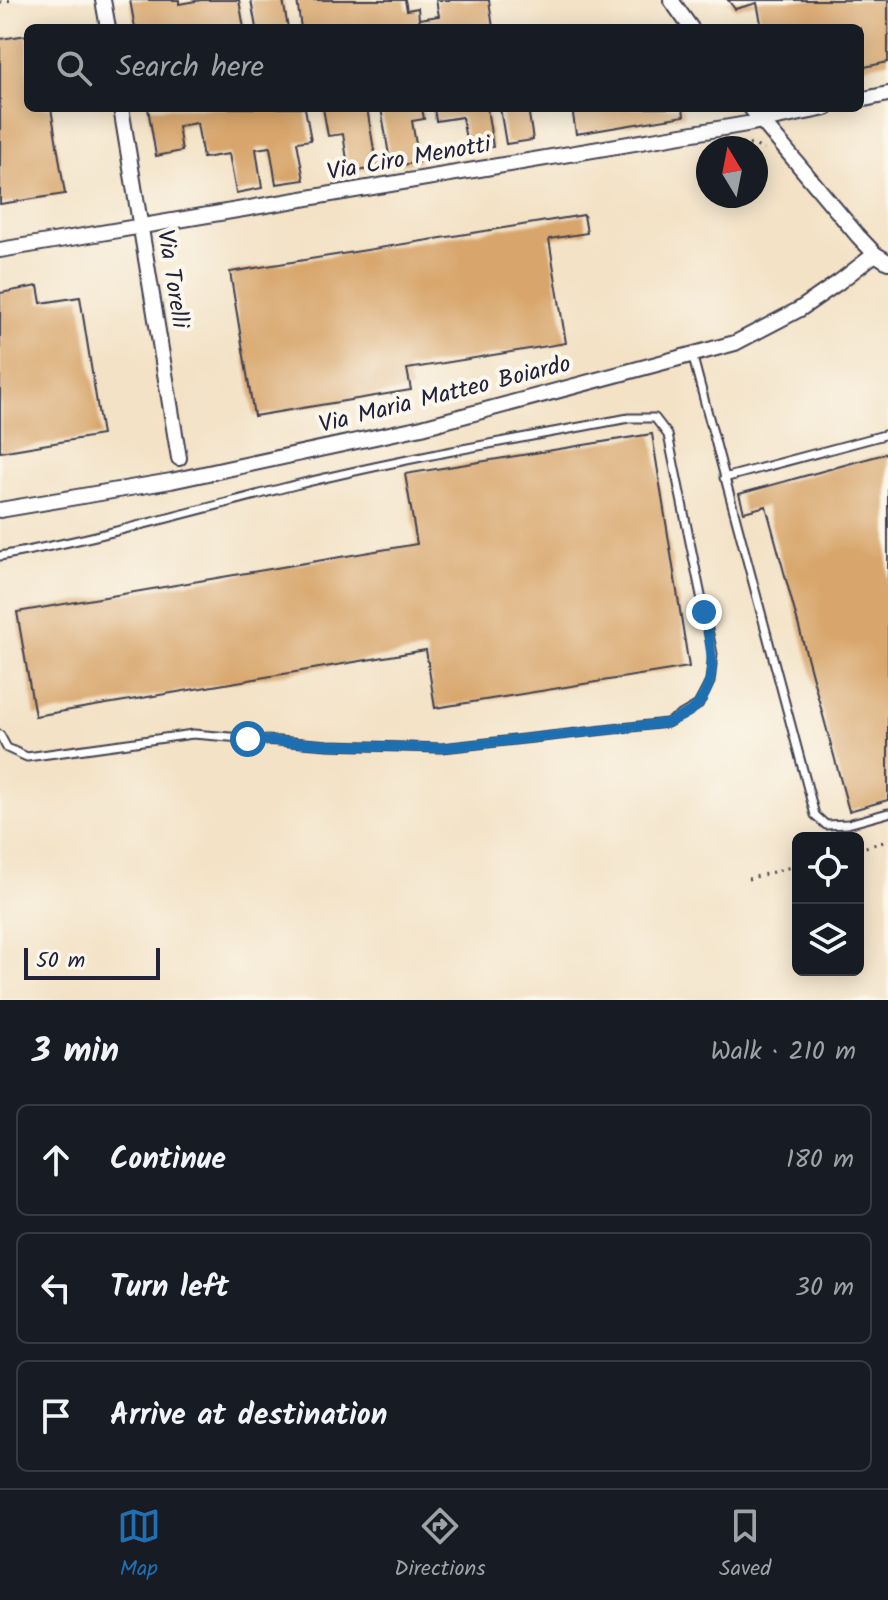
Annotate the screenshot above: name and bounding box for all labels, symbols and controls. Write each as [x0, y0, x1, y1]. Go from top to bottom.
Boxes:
search box [24, 24, 864, 112]
text: Search here [116, 44, 264, 92]
icon: search [52, 46, 96, 90]
street label: Via Ciro Menotti [324, 125, 495, 193]
north arrow [696, 136, 768, 208]
street label: Via Torelli [145, 227, 199, 332]
street label: Via Maria Matteo Boiardo [315, 345, 575, 445]
route end [686, 594, 722, 630]
route start [230, 721, 266, 757]
map controls [792, 832, 864, 976]
button: locate [792, 832, 864, 904]
button: layers [792, 904, 864, 976]
scale bar [24, 944, 160, 980]
text: 50 m [36, 944, 85, 979]
text: 3 min [32, 1025, 119, 1079]
text: Walk · 210 m [711, 1031, 856, 1073]
text: Continue [110, 1136, 226, 1184]
icon: ahead [34, 1138, 78, 1182]
text: 180 m [786, 1139, 854, 1181]
text: Turn left [110, 1264, 229, 1312]
icon: left [34, 1266, 78, 1310]
text: 30 m [795, 1267, 854, 1309]
text: Arrive at destination [110, 1392, 387, 1440]
icon: arrive [34, 1394, 78, 1438]
tab: Map [117, 1504, 161, 1587]
tab: Directions [394, 1504, 486, 1587]
tab: Saved [719, 1504, 771, 1587]

